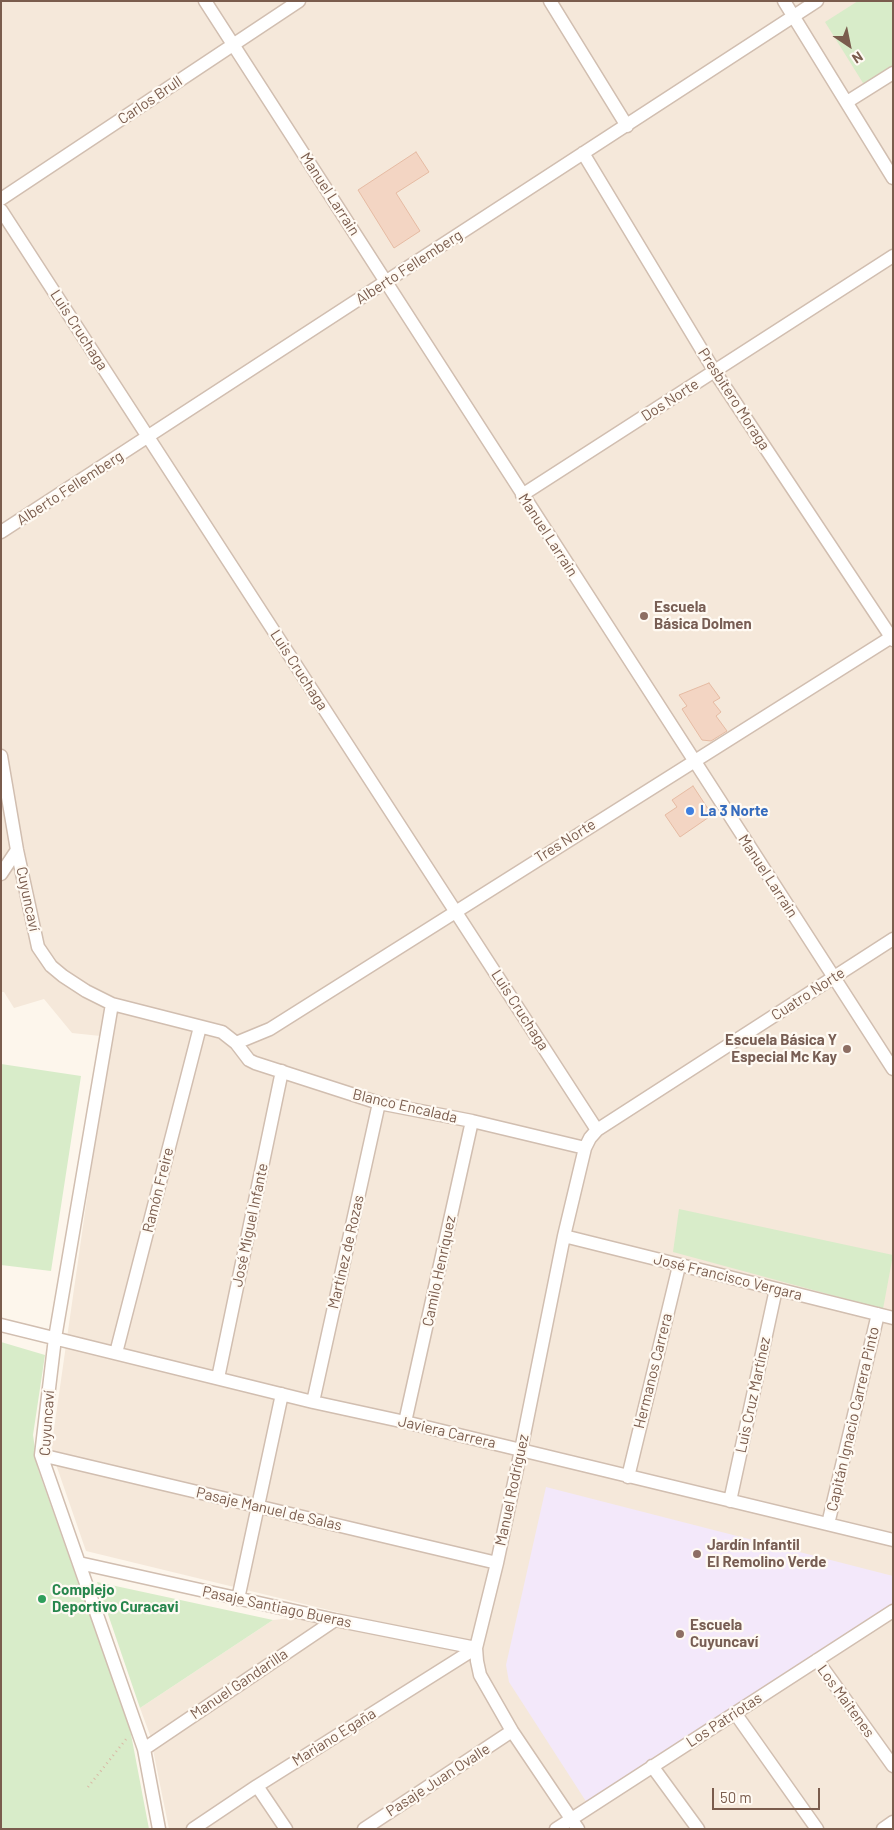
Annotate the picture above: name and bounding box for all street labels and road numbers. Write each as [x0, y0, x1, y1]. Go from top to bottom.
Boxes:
street label: Carlos Brull [114, 72, 186, 128]
street label: Manuel Larrain [296, 149, 364, 239]
street label: Alberto Fellemberg [352, 226, 466, 308]
street label: Luis Cruchaga [46, 286, 112, 374]
street label: Presbítero Moraga [694, 345, 774, 453]
street label: Dos Norte [638, 375, 702, 425]
street label: Alberto Fellemberg [13, 447, 127, 529]
street label: Manuel Larrain [514, 490, 582, 580]
street label: Luis Cruchaga [266, 626, 332, 714]
street label: Tres Norte [531, 815, 599, 867]
street label: Manuel Larrain [734, 831, 802, 921]
street label: Cuyuncaví [12, 865, 44, 933]
street label: Cuatro Norte [768, 964, 848, 1024]
street label: Luis Cruchaga [487, 966, 553, 1054]
street label: Blanco Encalada [351, 1085, 459, 1127]
street label: Ramón Freire [139, 1146, 177, 1234]
street label: José Miguel Infante [228, 1161, 272, 1289]
street label: Martínez de Rozas [324, 1193, 368, 1311]
street label: Camilo Henríquez [418, 1214, 460, 1328]
street label: José Francisco Vergara [652, 1250, 804, 1304]
street label: Hermanos Carrera [630, 1311, 676, 1431]
street label: Capitán Ignacio Carrera Pinto [823, 1325, 883, 1513]
street label: Luis Cruz Martínez [732, 1335, 774, 1455]
street label: Cuyuncaví [36, 1390, 58, 1456]
street label: Javiera Carrera [396, 1412, 498, 1452]
street label: Manuel Rodríguez [491, 1432, 533, 1548]
street label: Pasaje Manuel de Salas [194, 1483, 344, 1535]
street label: Pasaje Santiago Bueras [201, 1582, 353, 1632]
street label: Manuel Gandarilla [187, 1645, 291, 1723]
street label: Los Maitenes [814, 1661, 878, 1741]
street label: Los Patriotas [683, 1689, 765, 1751]
street label: Mariano Egaña [289, 1704, 379, 1770]
street label: Pasaje Juan Ovalle [383, 1740, 493, 1820]

